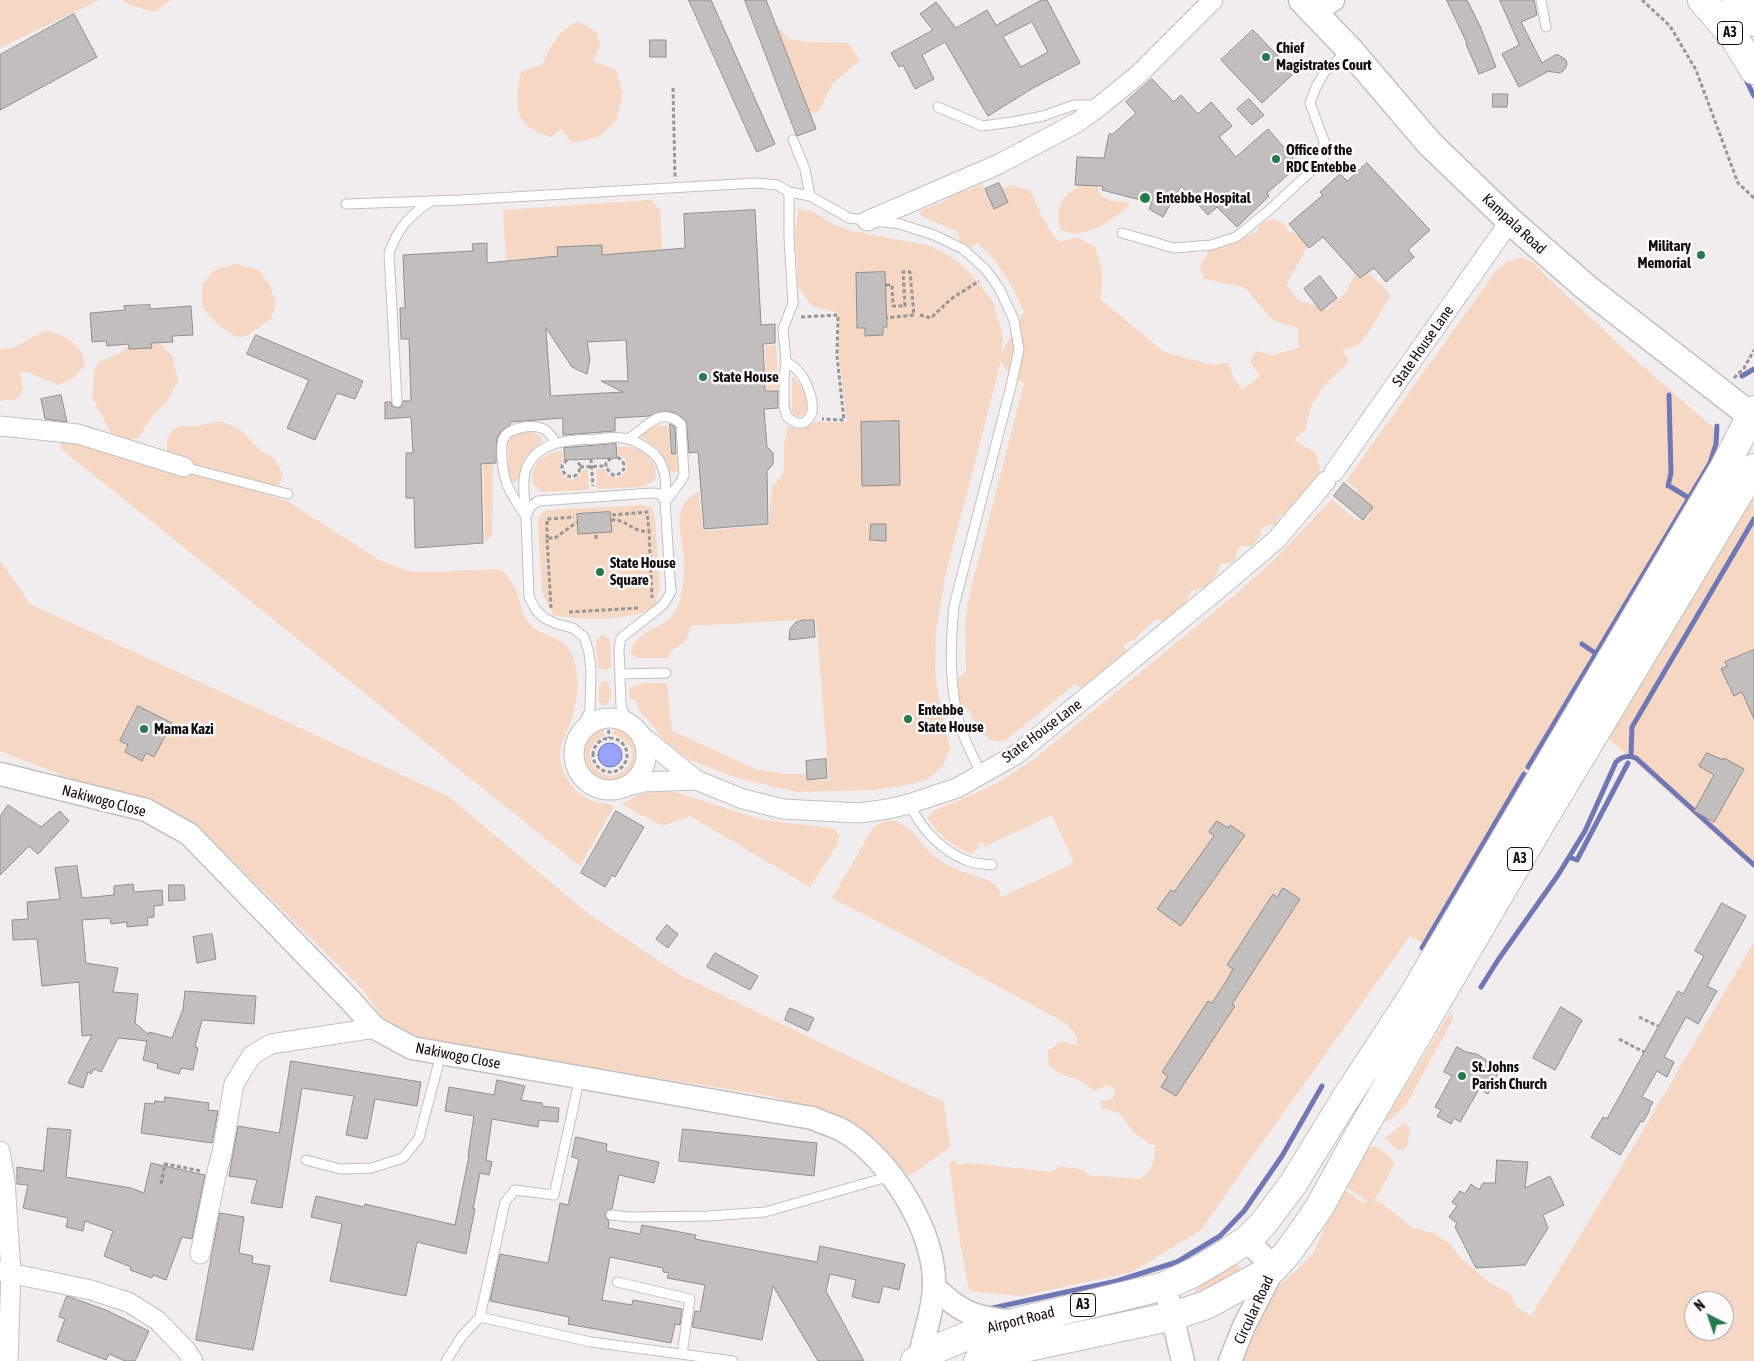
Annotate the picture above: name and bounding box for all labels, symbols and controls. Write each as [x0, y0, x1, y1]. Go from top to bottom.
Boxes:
road number: A3 [1718, 22, 1742, 44]
place label: Chief Magistrates Court [1276, 39, 1372, 74]
marker: Chief Magistrates Court [1260, 51, 1272, 63]
place label: Office of the RDC Entebbe [1286, 141, 1356, 176]
marker: Office of the RDC Entebbe [1270, 153, 1282, 165]
place label: Entebbe Hospital [1156, 189, 1251, 207]
street label: Kampala Road [1478, 190, 1550, 258]
marker: Entebbe Hospital [1138, 191, 1152, 205]
place label: Military Memorial [1637, 237, 1691, 272]
marker: Military Memorial [1695, 249, 1707, 261]
street label: State House Lane [1388, 302, 1458, 390]
place label: State House [713, 368, 779, 386]
marker: State House [697, 371, 709, 383]
place label: State House Square [610, 554, 676, 589]
marker: State House Square [594, 566, 606, 578]
street label: State House Lane [999, 695, 1085, 767]
place label: Entebbe State House [918, 701, 984, 736]
marker: Entebbe State House [902, 713, 914, 725]
place label: Mama Kazi [154, 720, 214, 738]
marker: Mama Kazi [138, 723, 150, 735]
street label: Nakiwogo Close [60, 781, 148, 821]
road number: A3 [1508, 848, 1532, 871]
street label: Nakiwogo Close [414, 1039, 502, 1073]
place label: St. Johns Parish Church [1472, 1058, 1547, 1093]
marker: St. Johns Parish Church [1456, 1070, 1468, 1082]
street label: Circular Road [1230, 1273, 1278, 1347]
north arrow [1684, 1291, 1734, 1341]
road number: A3 [1070, 1294, 1096, 1316]
text: N [1691, 1297, 1708, 1314]
street label: Airport Road [986, 1303, 1056, 1337]

